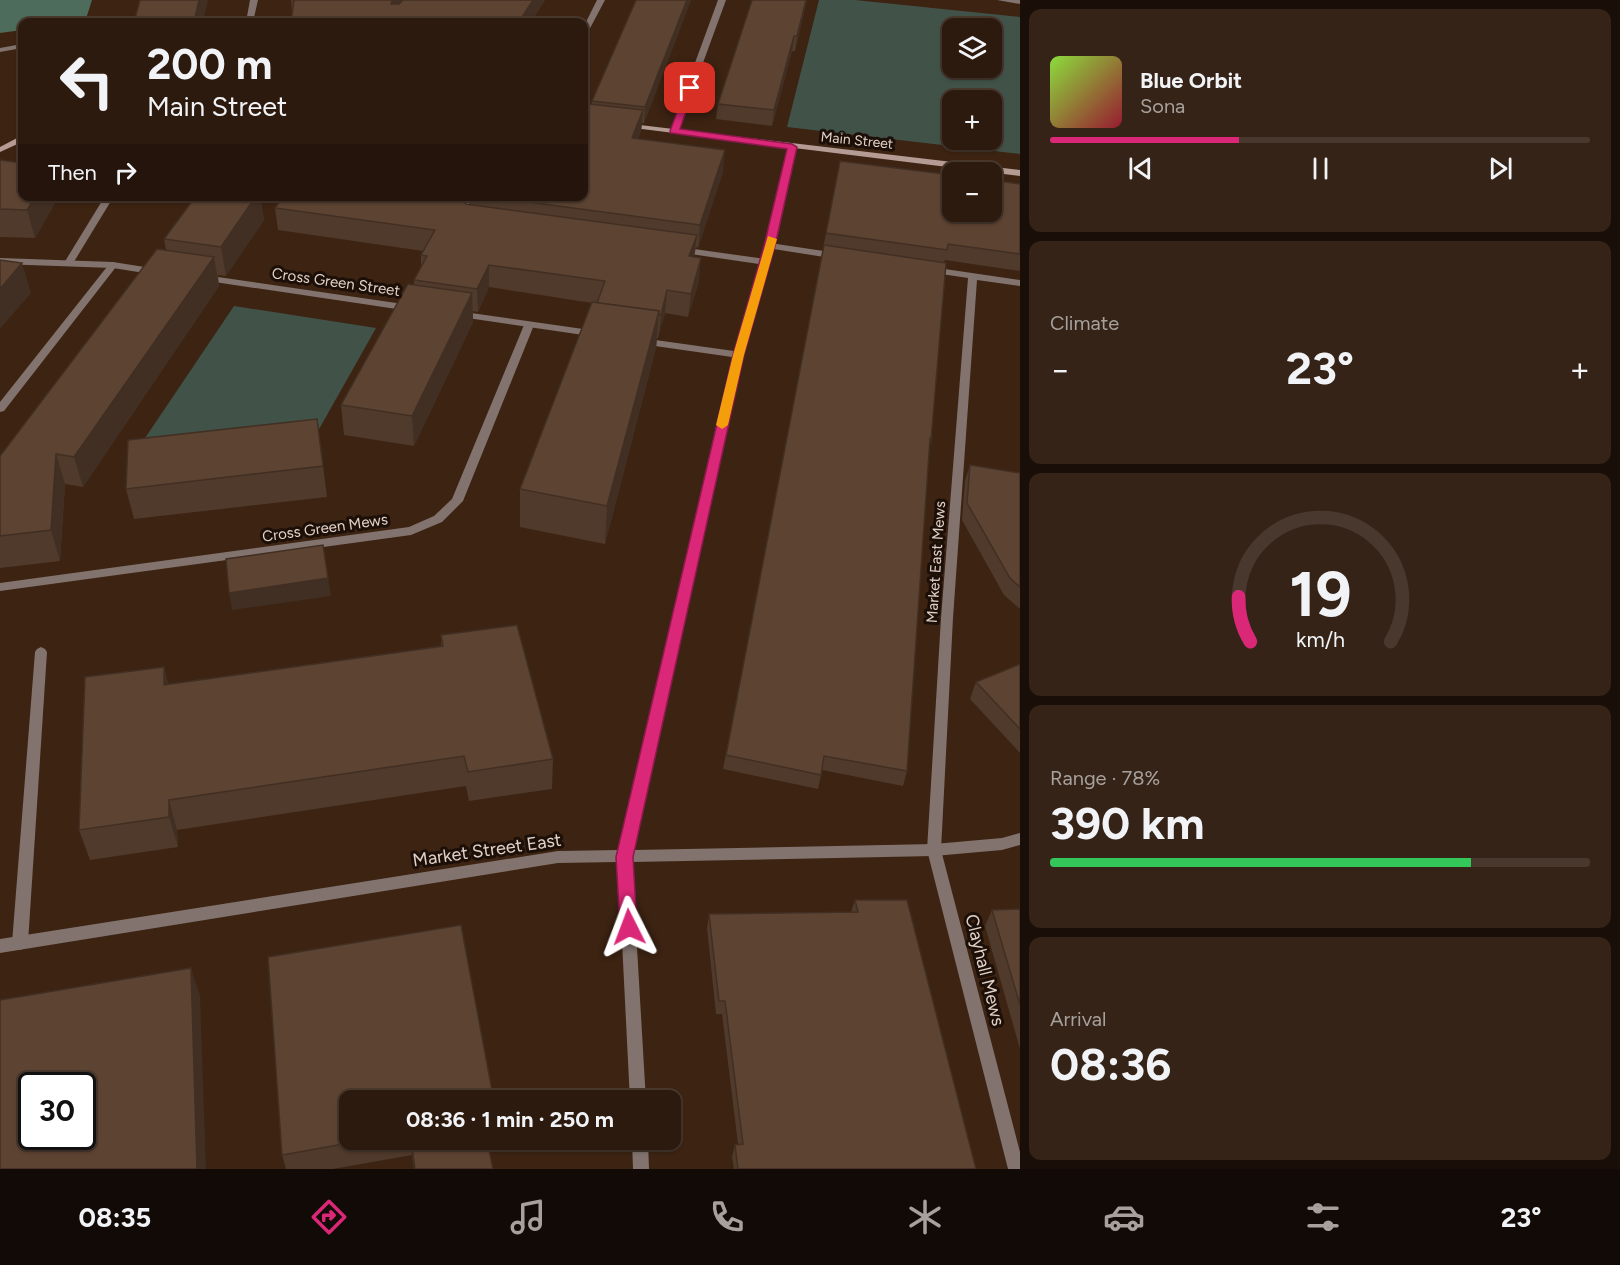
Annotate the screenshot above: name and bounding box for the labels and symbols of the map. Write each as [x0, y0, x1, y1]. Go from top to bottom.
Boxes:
pin [664, 62, 715, 113]
street label: Main Street [820, 128, 894, 153]
street label: Cross Green Street [271, 264, 402, 300]
street label: Market East Mews [923, 500, 949, 624]
street label: Cross Green Mews [261, 510, 389, 546]
street label: Market Street East [411, 829, 563, 871]
position arrow [597, 895, 661, 959]
street label: Clayhall Mews [960, 912, 1010, 1028]
speed limit sign: 30 [18, 1072, 96, 1150]

